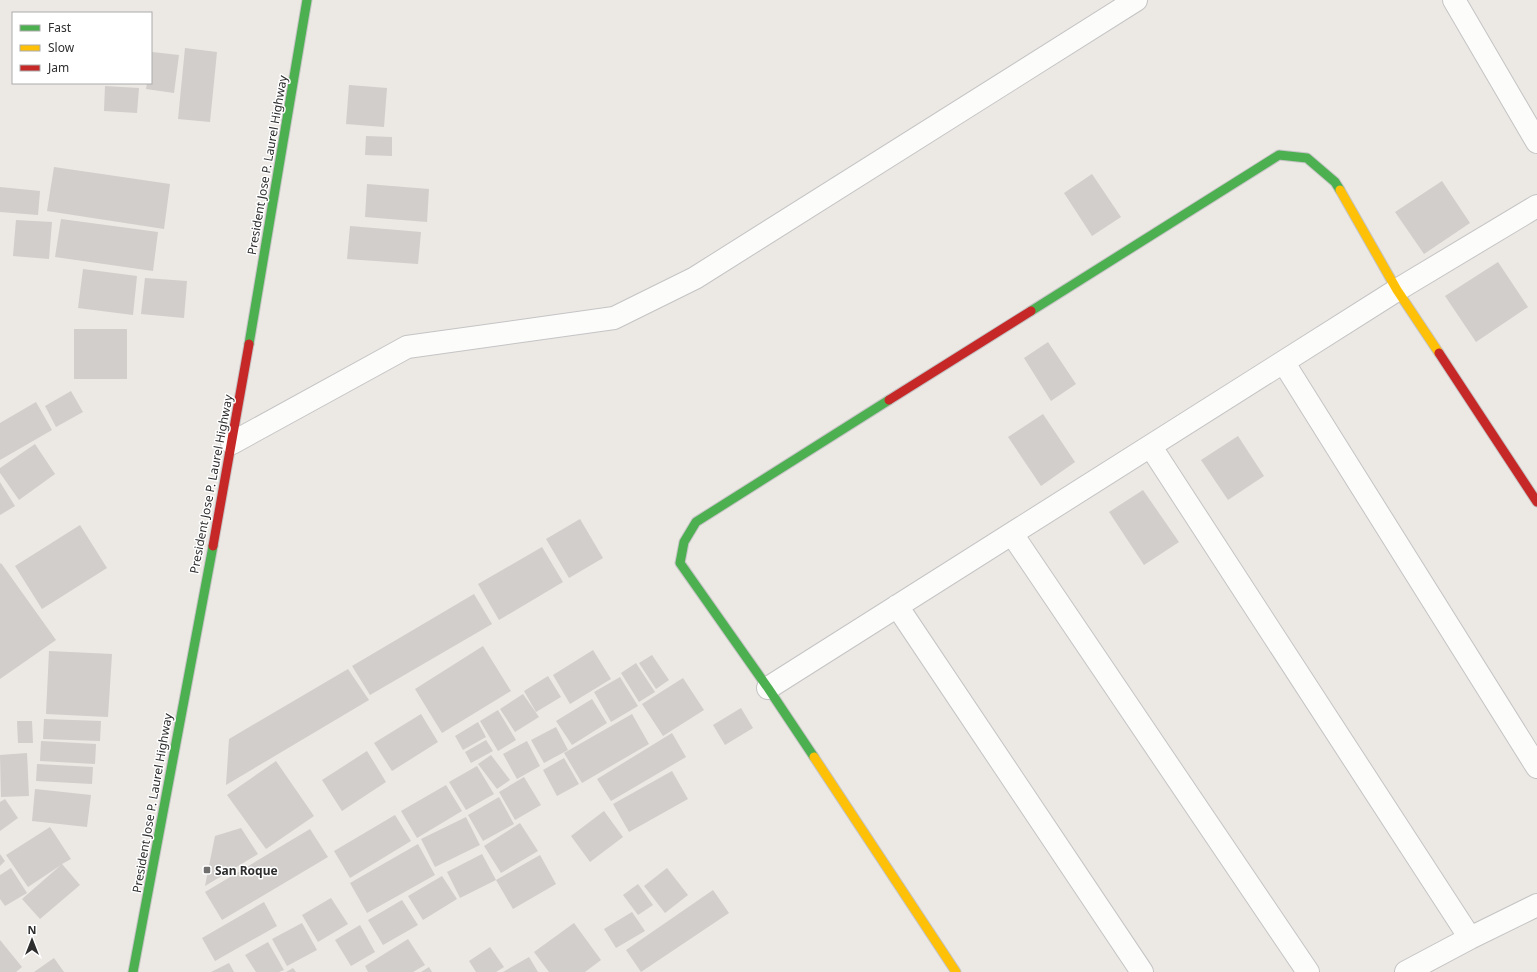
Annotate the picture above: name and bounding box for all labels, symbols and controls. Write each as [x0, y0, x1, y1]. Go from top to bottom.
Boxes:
legend [12, 12, 152, 84]
text: Fast [48, 19, 72, 36]
text: Slow [48, 39, 75, 56]
text: Jam [47, 59, 69, 76]
street label: President Jose P. Laurel Highway [243, 73, 291, 256]
street label: President Jose P. Laurel Highway [185, 392, 237, 575]
street label: President Jose P. Laurel Highway [128, 711, 176, 894]
place label: San Roque [215, 862, 278, 879]
marker: San Roque [202, 865, 212, 875]
north arrow [12, 920, 52, 960]
text: N [28, 922, 36, 937]

